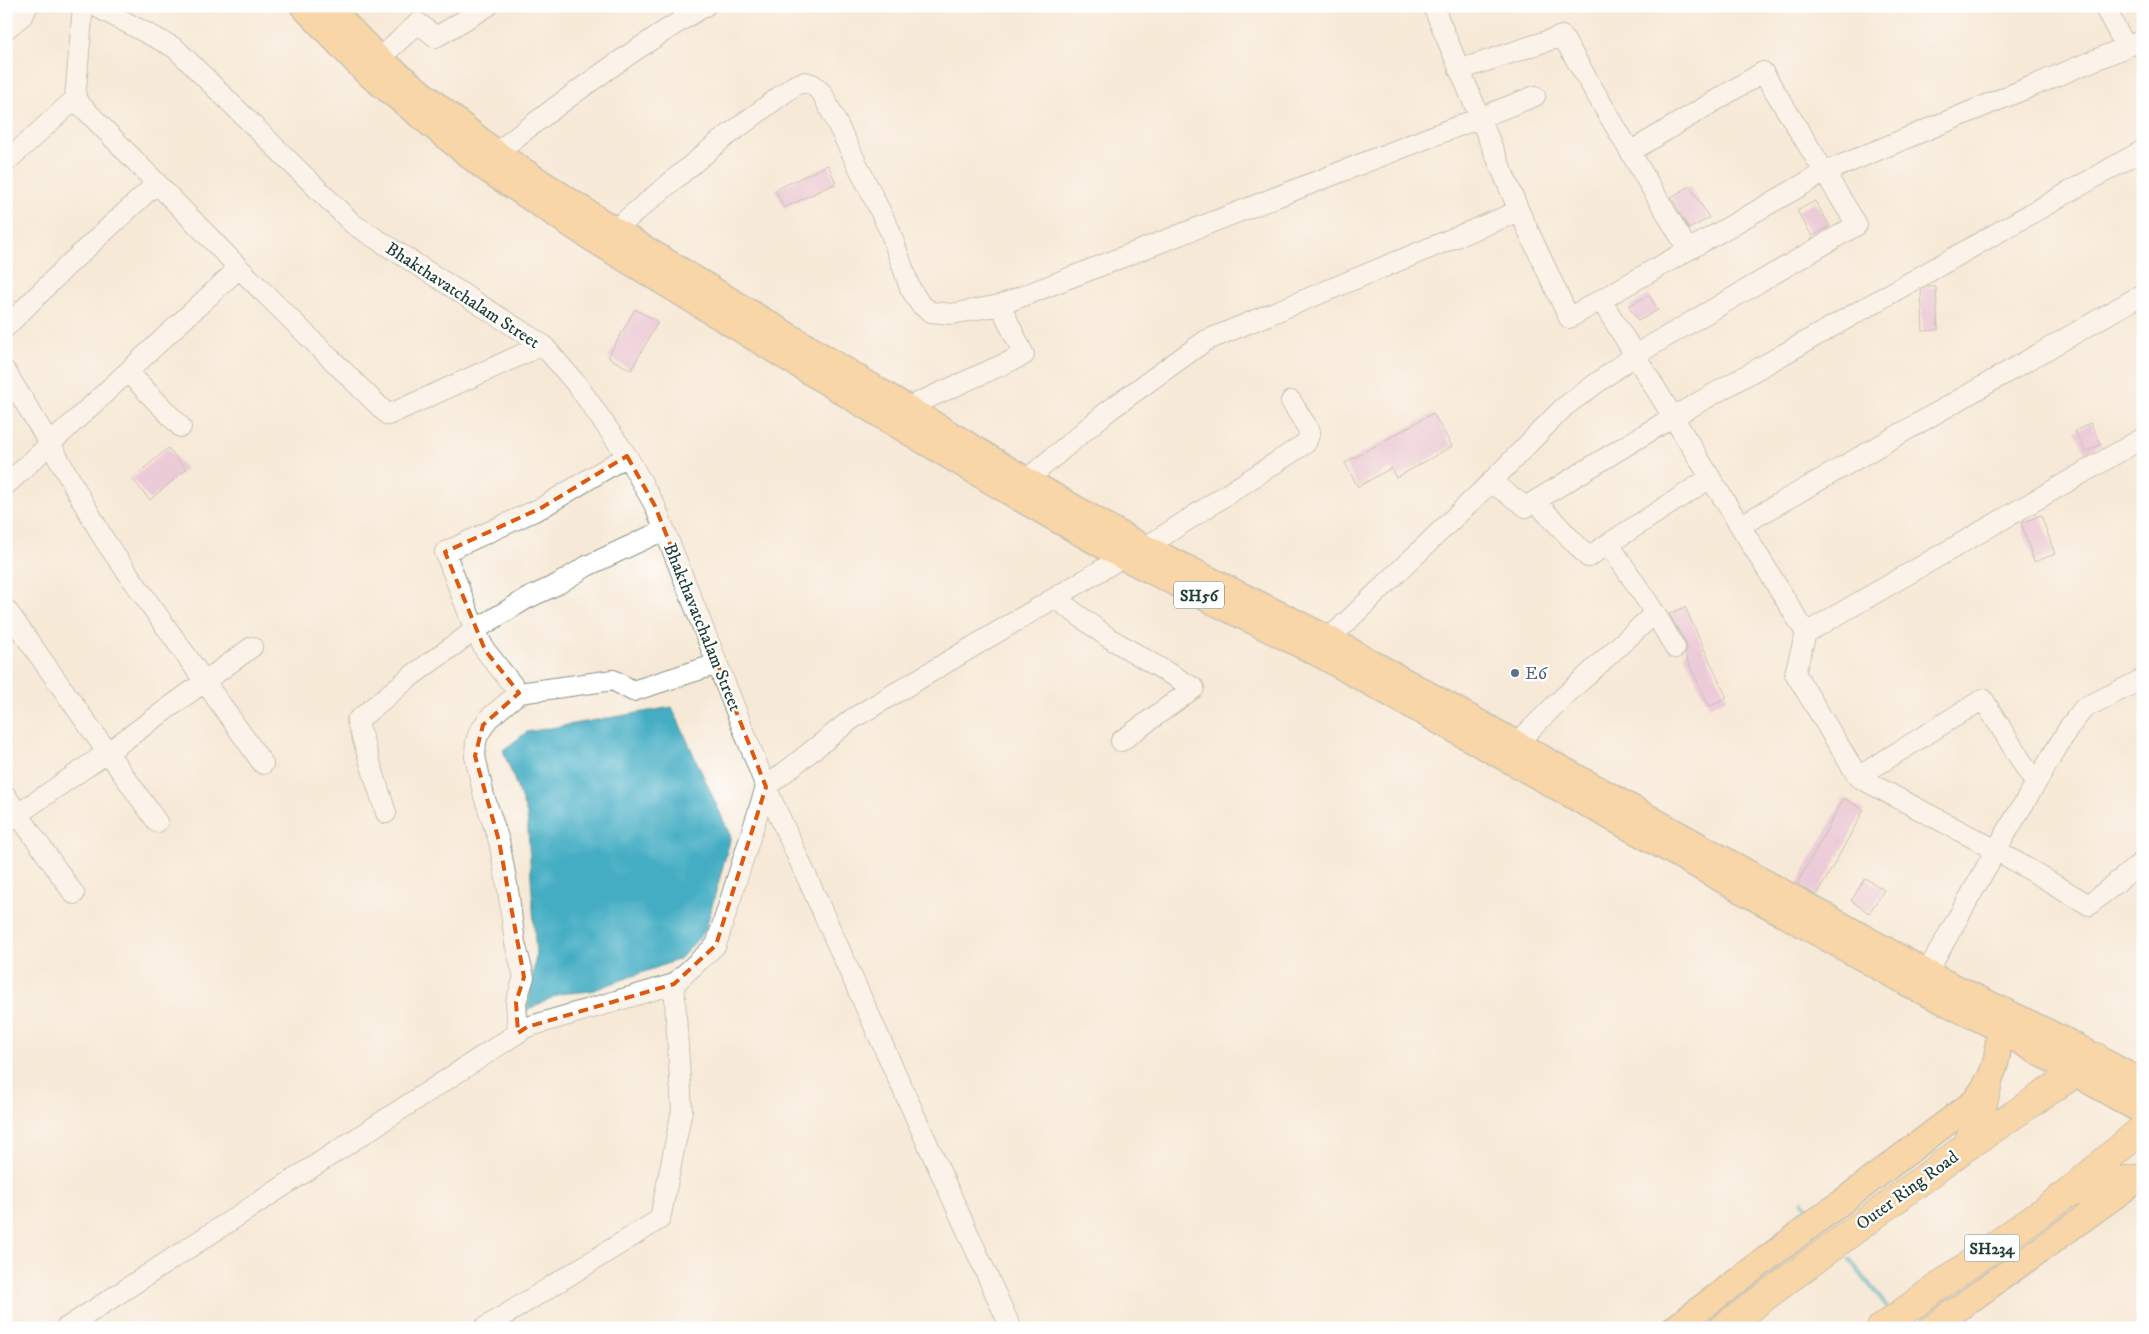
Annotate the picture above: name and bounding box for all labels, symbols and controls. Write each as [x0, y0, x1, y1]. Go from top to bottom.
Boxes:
street label: Bhakthavatchalam Street [381, 238, 544, 354]
street label: Bhakthavatchalam Street [658, 540, 746, 715]
road number: SH56 [1174, 582, 1224, 608]
place label: E6 [1525, 663, 1548, 685]
marker: E6 [1509, 667, 1521, 679]
street label: Outer Ring Road [1852, 1146, 1963, 1235]
road number: SH234 [1964, 1234, 2020, 1262]

